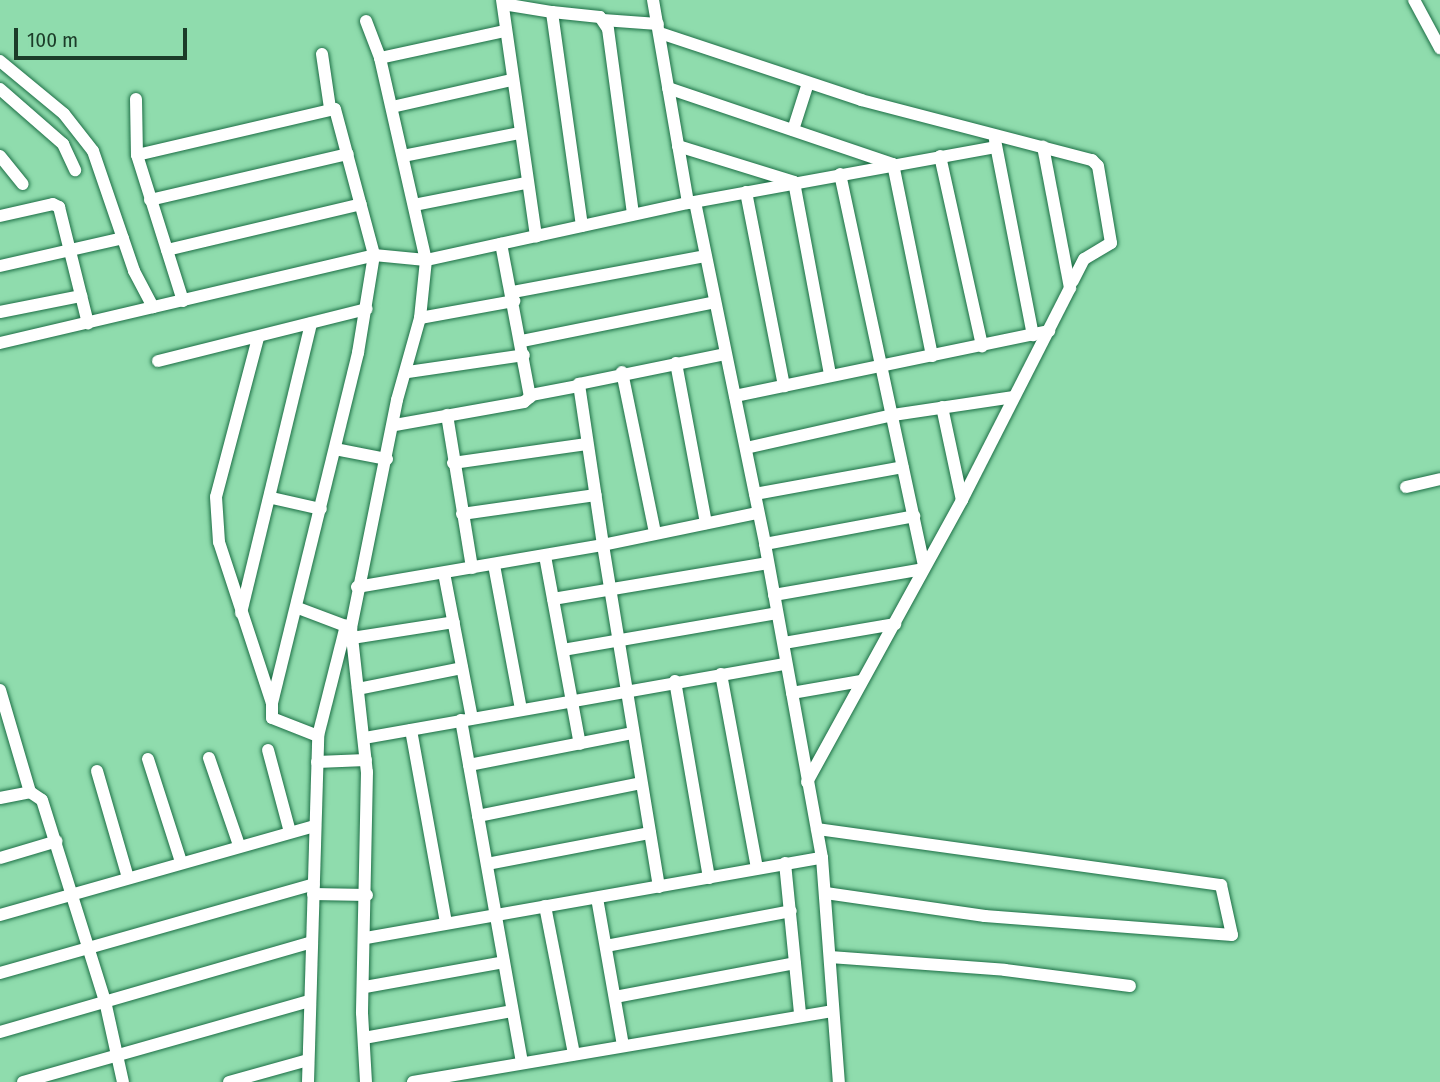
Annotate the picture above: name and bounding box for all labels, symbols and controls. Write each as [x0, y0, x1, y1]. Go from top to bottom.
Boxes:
scale bar [18, 14, 191, 58]
text: 100 m [27, 27, 78, 53]

